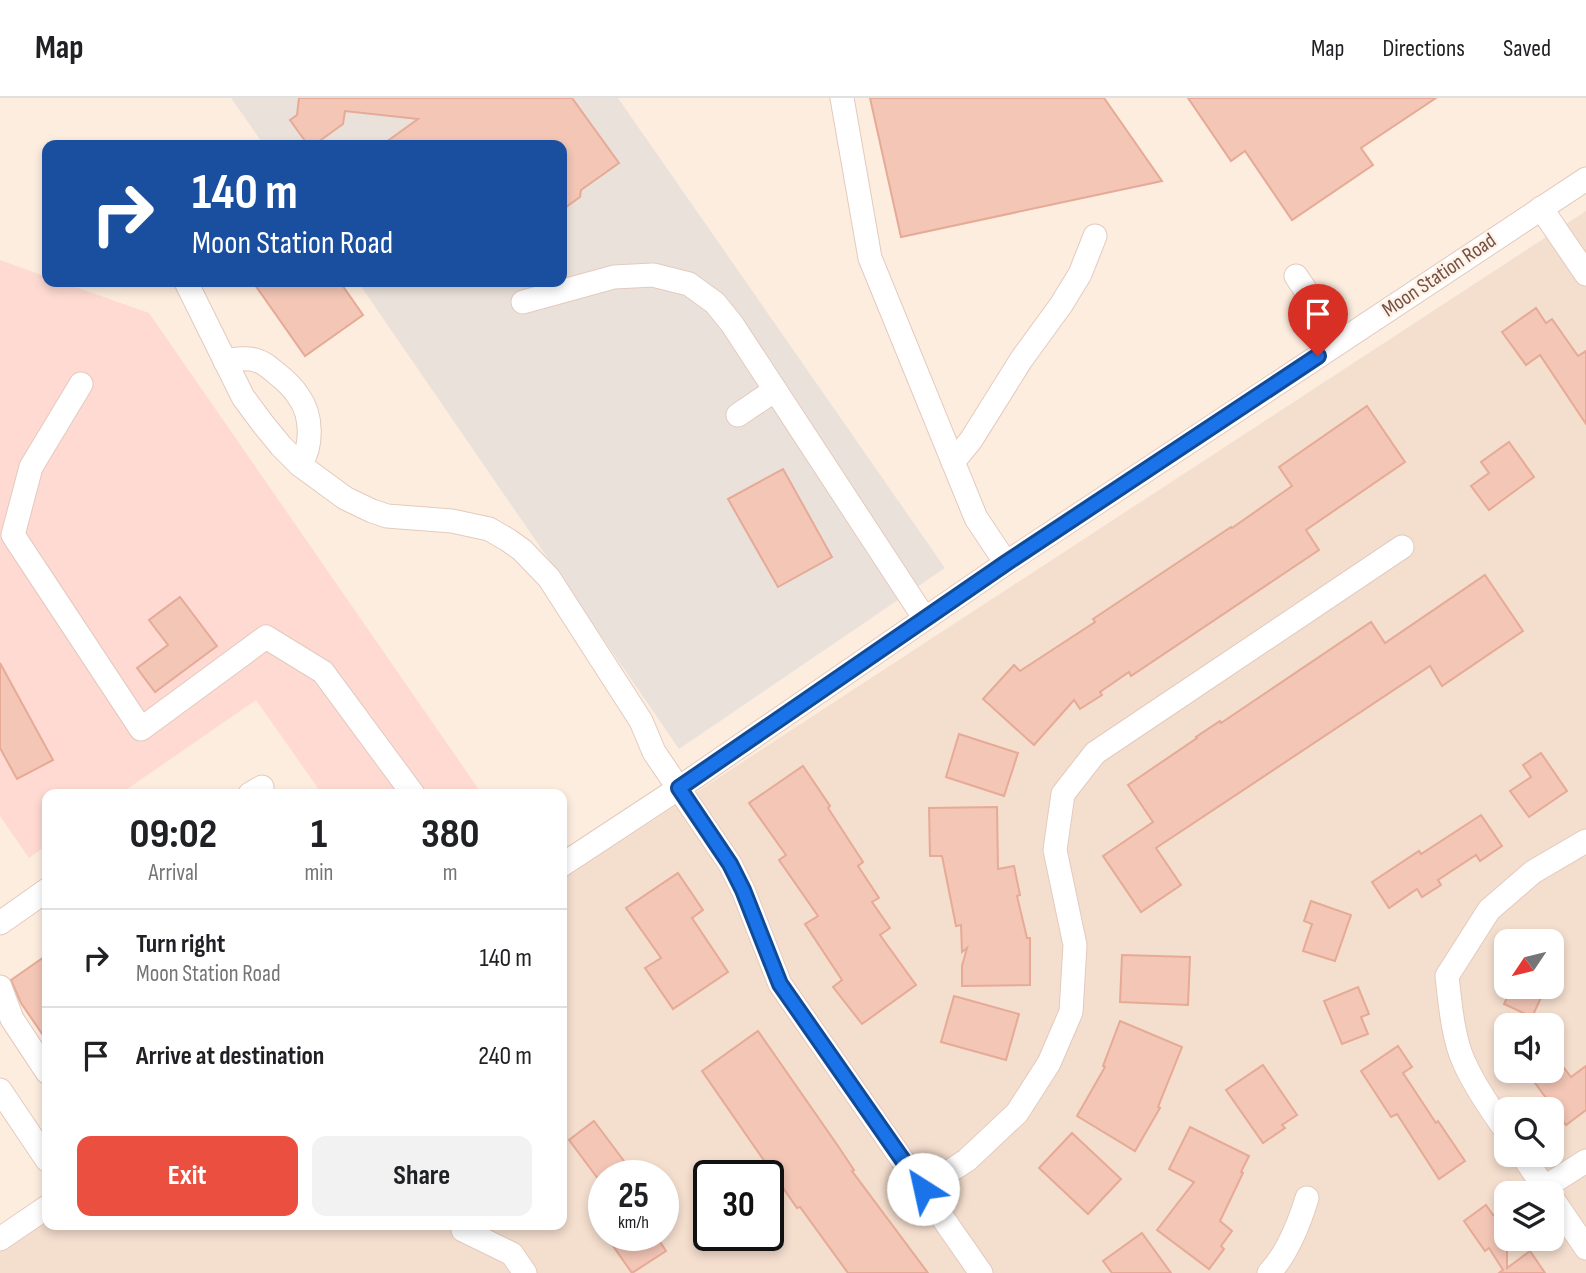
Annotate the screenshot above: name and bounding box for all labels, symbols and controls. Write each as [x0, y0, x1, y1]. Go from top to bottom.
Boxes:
text: Map [35, 28, 84, 68]
text: Map [1311, 34, 1344, 63]
text: Directions [1382, 34, 1465, 63]
text: Saved [1503, 34, 1551, 63]
text: 140 m [192, 164, 298, 223]
icon: right [77, 168, 168, 259]
text: Moon Station Road [192, 224, 393, 263]
street label: Moon Station Road [1377, 228, 1501, 322]
pin [1288, 284, 1348, 356]
icon: arrive [1299, 295, 1337, 333]
text: 09:02 [129, 809, 217, 860]
text: 1 [311, 809, 327, 860]
text: 380 [421, 809, 480, 860]
text: Arrival [149, 859, 198, 887]
text: min [305, 859, 333, 887]
text: m [443, 859, 458, 887]
text: Turn right [136, 929, 225, 960]
north arrow [1494, 929, 1564, 999]
map controls [1494, 929, 1564, 1251]
icon: right [77, 939, 115, 977]
text: 140 m [480, 943, 532, 974]
text: Moon Station Road [136, 960, 281, 988]
button: sound [1494, 1013, 1564, 1083]
icon: arrive [77, 1037, 115, 1075]
text: Arrive at destination [136, 1041, 324, 1072]
text: 240 m [478, 1041, 532, 1072]
button: search [1494, 1097, 1564, 1167]
button: Exit [77, 1136, 298, 1216]
button: Share [312, 1136, 532, 1216]
position arrow [886, 1152, 960, 1226]
speed limit sign: 30 [693, 1160, 784, 1251]
text: 25 [618, 1175, 649, 1218]
button: layers [1494, 1181, 1564, 1251]
text: km/h [618, 1212, 649, 1233]

